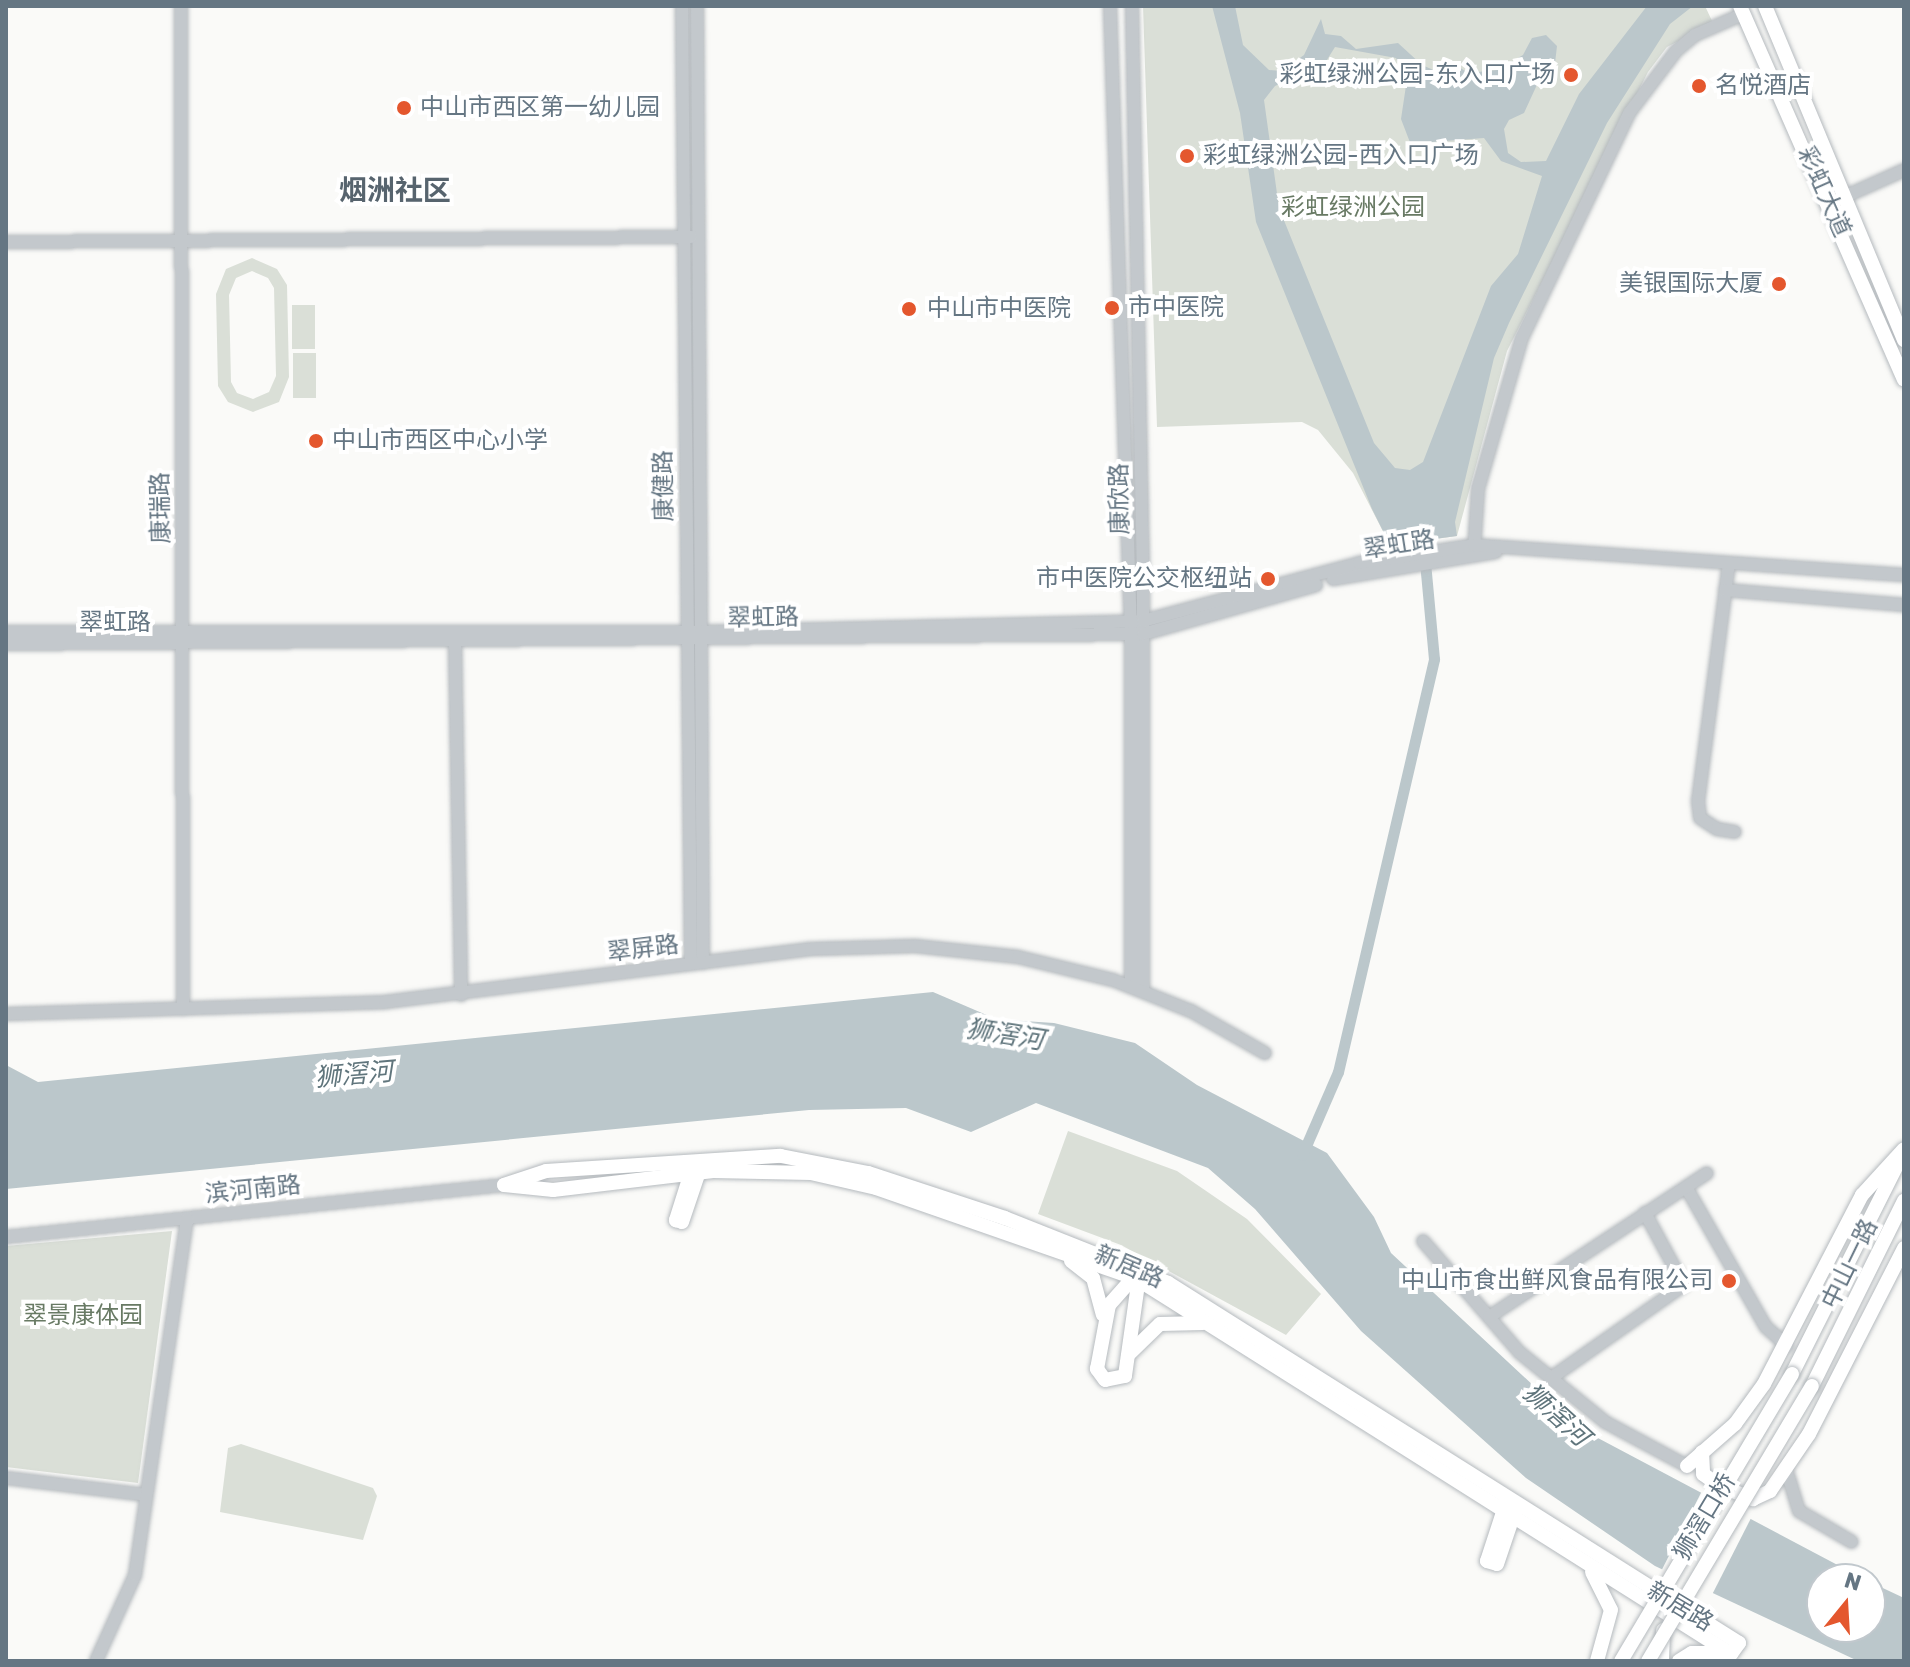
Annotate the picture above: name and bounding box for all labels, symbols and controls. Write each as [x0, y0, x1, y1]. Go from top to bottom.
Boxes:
place label: 彩虹绿洲公园-东入口广场 [1279, 61, 1555, 89]
marker: 彩虹绿洲公园-东入口广场 [1562, 66, 1580, 84]
place label: 名悦酒店 [1715, 72, 1811, 100]
marker: 名悦酒店 [1690, 77, 1708, 95]
place label: 中山市西区第一幼儿园 [420, 94, 660, 122]
marker: 中山市西区第一幼儿园 [395, 99, 413, 117]
place label: 彩虹绿洲公园-西入口广场 [1203, 142, 1479, 170]
street label: 彩虹大道 [1791, 142, 1857, 242]
marker: 彩虹绿洲公园-西入口广场 [1178, 147, 1196, 165]
district label: 烟洲社区 [339, 174, 451, 208]
park label: 彩虹绿洲公园 [1281, 194, 1425, 222]
place label: 美银国际大厦 [1619, 270, 1763, 298]
marker: 美银国际大厦 [1770, 275, 1788, 293]
place label: 市中医院 [1128, 294, 1224, 322]
place label: 中山市中医院 [927, 295, 1071, 323]
marker: 中山市中医院 [898, 298, 920, 320]
marker: 市中医院 [1103, 299, 1121, 317]
place label: 中山市西区中心小学 [332, 427, 548, 455]
marker: 中山市西区中心小学 [307, 432, 325, 450]
street label: 康健路 [649, 450, 679, 522]
street label: 康欣路 [1105, 463, 1135, 535]
street label: 康瑞路 [146, 472, 176, 544]
street label: 翠虹路 [1361, 525, 1437, 565]
place label: 市中医院公交枢纽站 [1036, 565, 1252, 593]
marker: 市中医院公交枢纽站 [1259, 570, 1277, 588]
street label: 翠虹路 [727, 603, 799, 633]
street label: 翠虹路 [79, 609, 151, 637]
street label: 翠屏路 [606, 930, 680, 968]
water label: 狮滘河 [964, 1013, 1046, 1057]
water label: 狮滘河 [314, 1056, 394, 1094]
street label: 滨河南路 [204, 1171, 302, 1209]
street label: 中山一路 [1816, 1215, 1884, 1313]
street label: 新居路 [1090, 1240, 1168, 1294]
place label: 中山市食出鲜风食品有限公司 [1401, 1267, 1713, 1295]
marker: 中山市食出鲜风食品有限公司 [1720, 1272, 1738, 1290]
park label: 翠景康体园 [23, 1302, 143, 1330]
water label: 狮滘河 [1517, 1377, 1595, 1453]
street label: 狮滘口桥 [1668, 1468, 1742, 1566]
north arrow [1806, 1563, 1886, 1643]
text: N [1841, 1566, 1865, 1597]
street label: 新居路 [1642, 1576, 1718, 1638]

